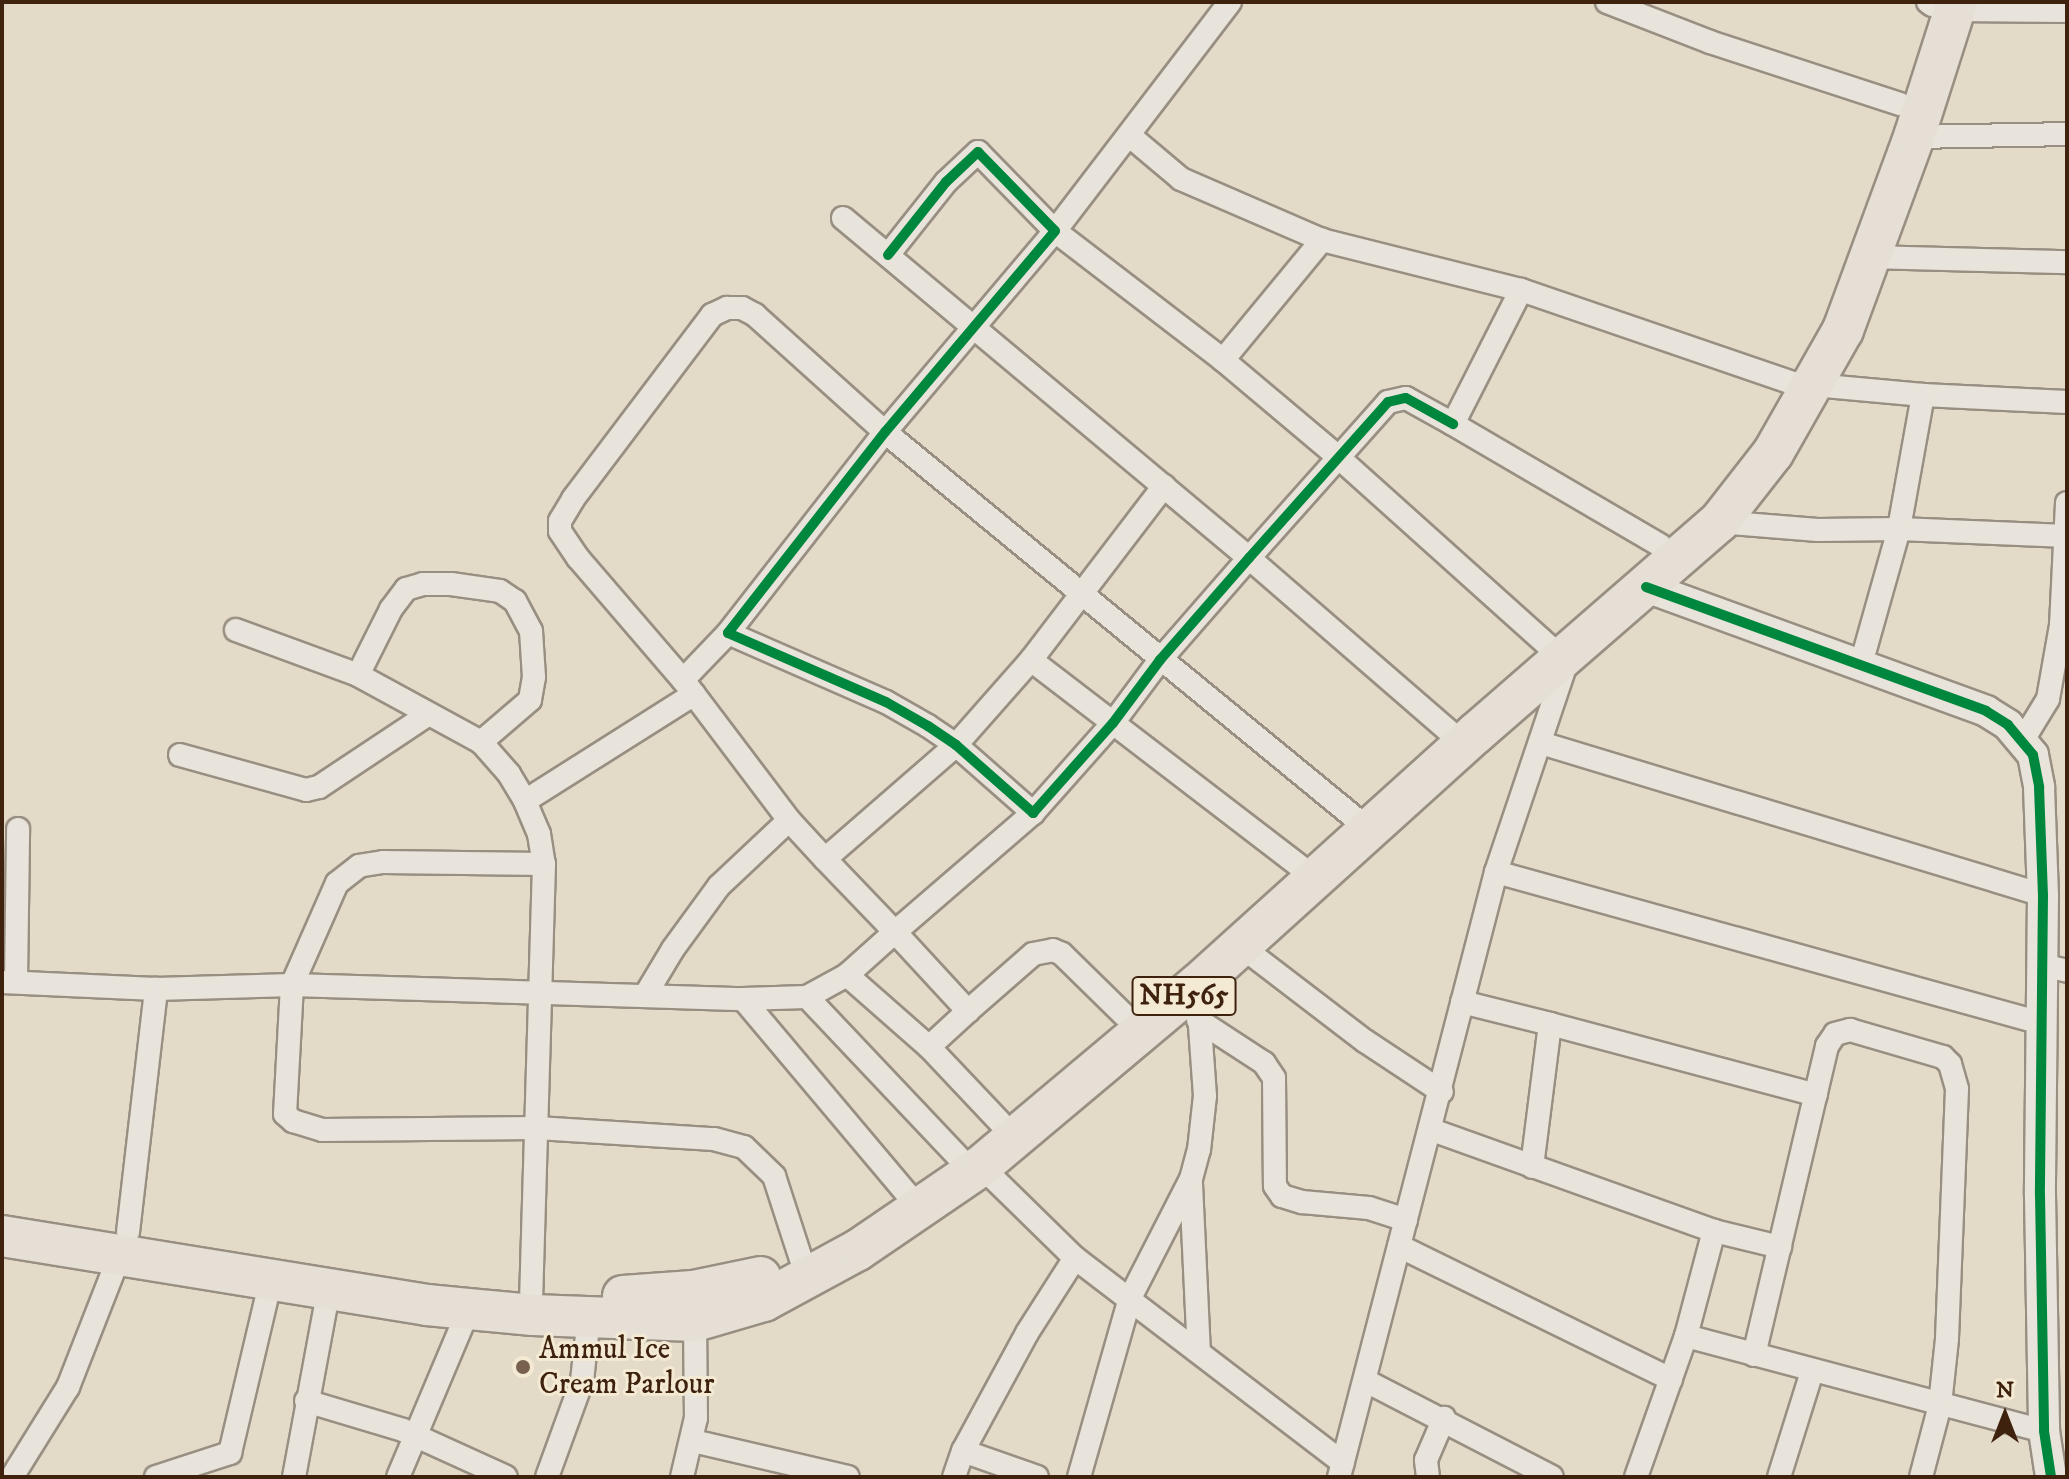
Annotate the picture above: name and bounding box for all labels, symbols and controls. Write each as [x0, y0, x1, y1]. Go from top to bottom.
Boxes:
road number: NH565 [1130, 972, 1238, 1020]
place label: Ammul Ice Cream Parlour [539, 1332, 714, 1402]
marker: Ammul Ice Cream Parlour [514, 1358, 532, 1376]
north arrow [1965, 1375, 2045, 1455]
text: N [1996, 1377, 2014, 1404]

